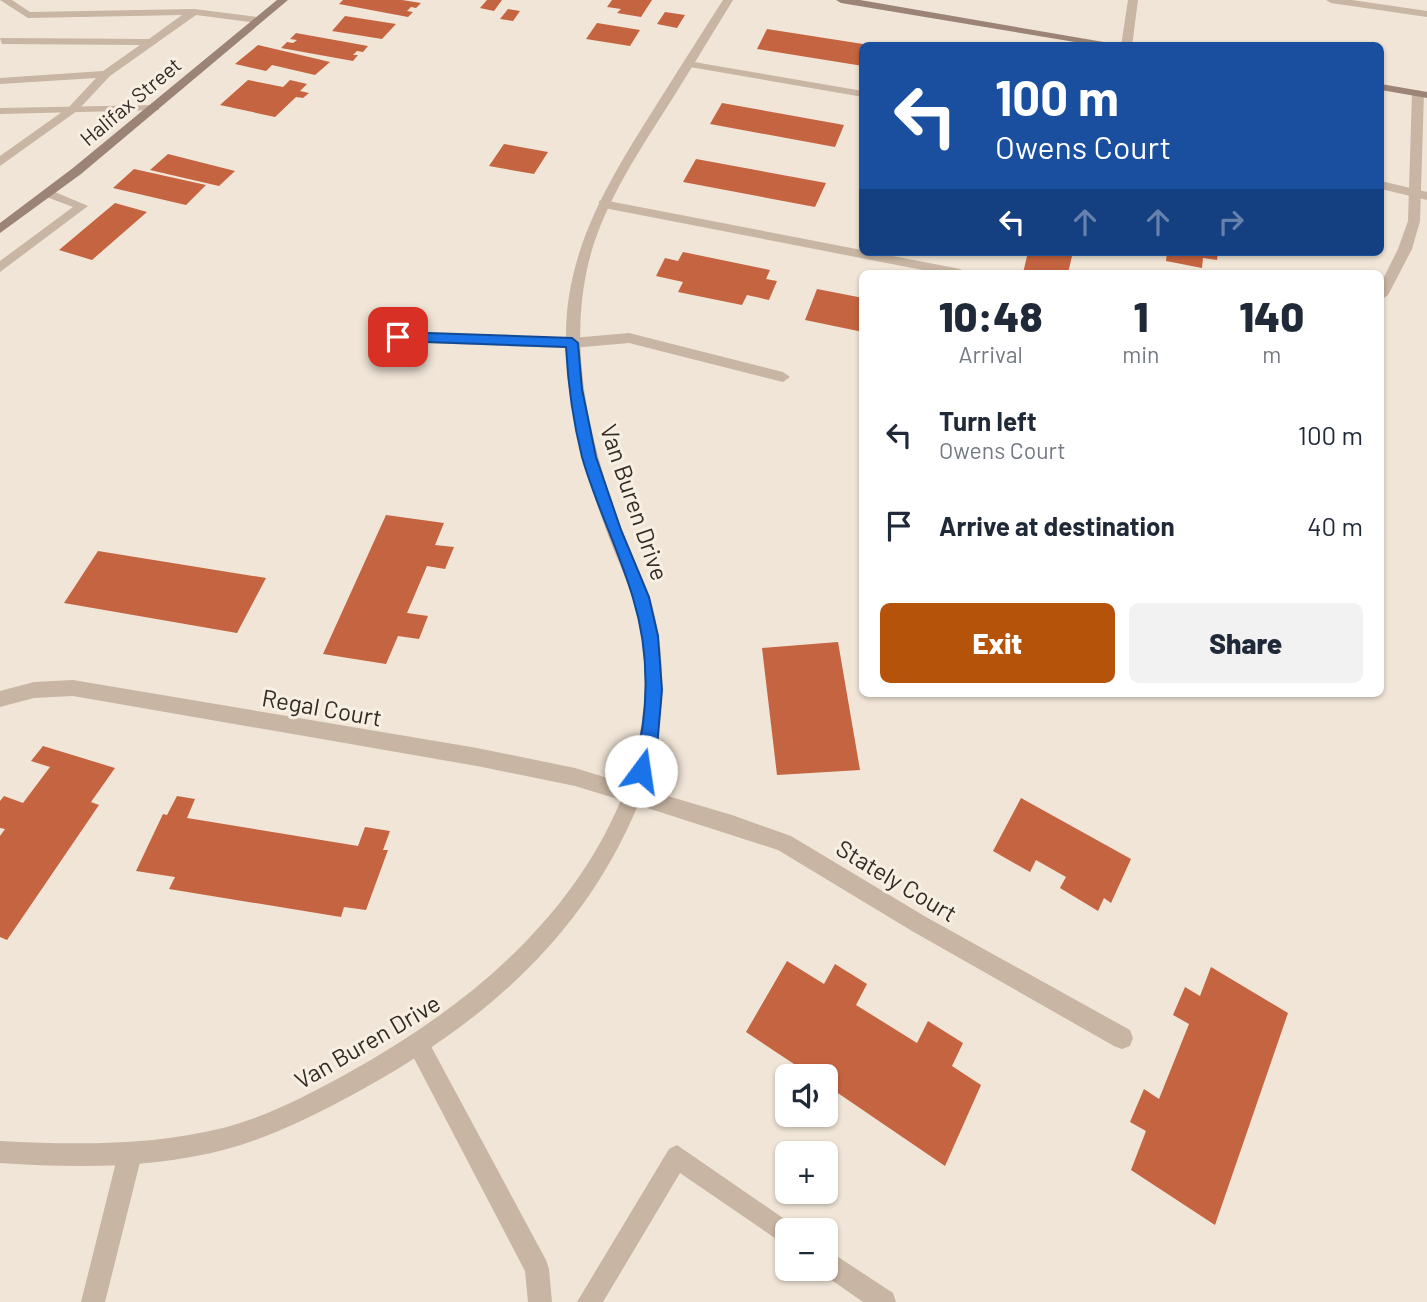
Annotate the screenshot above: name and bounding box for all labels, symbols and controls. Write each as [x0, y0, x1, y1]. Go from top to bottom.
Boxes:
street label: Halifax Street [74, 52, 186, 150]
text: 100 m [995, 67, 1119, 126]
icon: left [880, 70, 971, 161]
text: Owens Court [995, 127, 1171, 165]
icon: left [993, 203, 1031, 241]
icon: ahead [1066, 203, 1104, 241]
icon: ahead [1139, 203, 1177, 241]
icon: right [1212, 203, 1250, 241]
text: 10:48 [939, 290, 1043, 340]
text: 1 [1133, 290, 1148, 340]
text: 140 [1239, 290, 1304, 340]
pin [368, 307, 428, 367]
icon: arrive [379, 318, 417, 356]
text: Arrival [958, 340, 1023, 368]
text: min [1122, 340, 1160, 368]
text: m [1262, 340, 1281, 368]
text: Turn left [939, 405, 1037, 436]
icon: left [880, 416, 918, 454]
text: 100 m [1298, 419, 1363, 450]
street label: Van Buren Drive [595, 420, 675, 584]
text: Owens Court [939, 436, 1066, 464]
icon: arrive [880, 507, 918, 545]
text: Arrive at destination [939, 510, 1175, 541]
text: 40 m [1307, 510, 1363, 541]
button: Exit [880, 603, 1115, 683]
button: Share [1129, 603, 1363, 683]
street label: Regal Court [260, 682, 384, 732]
position arrow [604, 734, 678, 808]
street label: Stately Court [831, 833, 963, 927]
street label: Van Buren Drive [289, 988, 445, 1094]
map controls [775, 1064, 838, 1281]
button: sound [775, 1064, 838, 1127]
button: + [775, 1141, 838, 1204]
button: − [775, 1218, 838, 1281]

